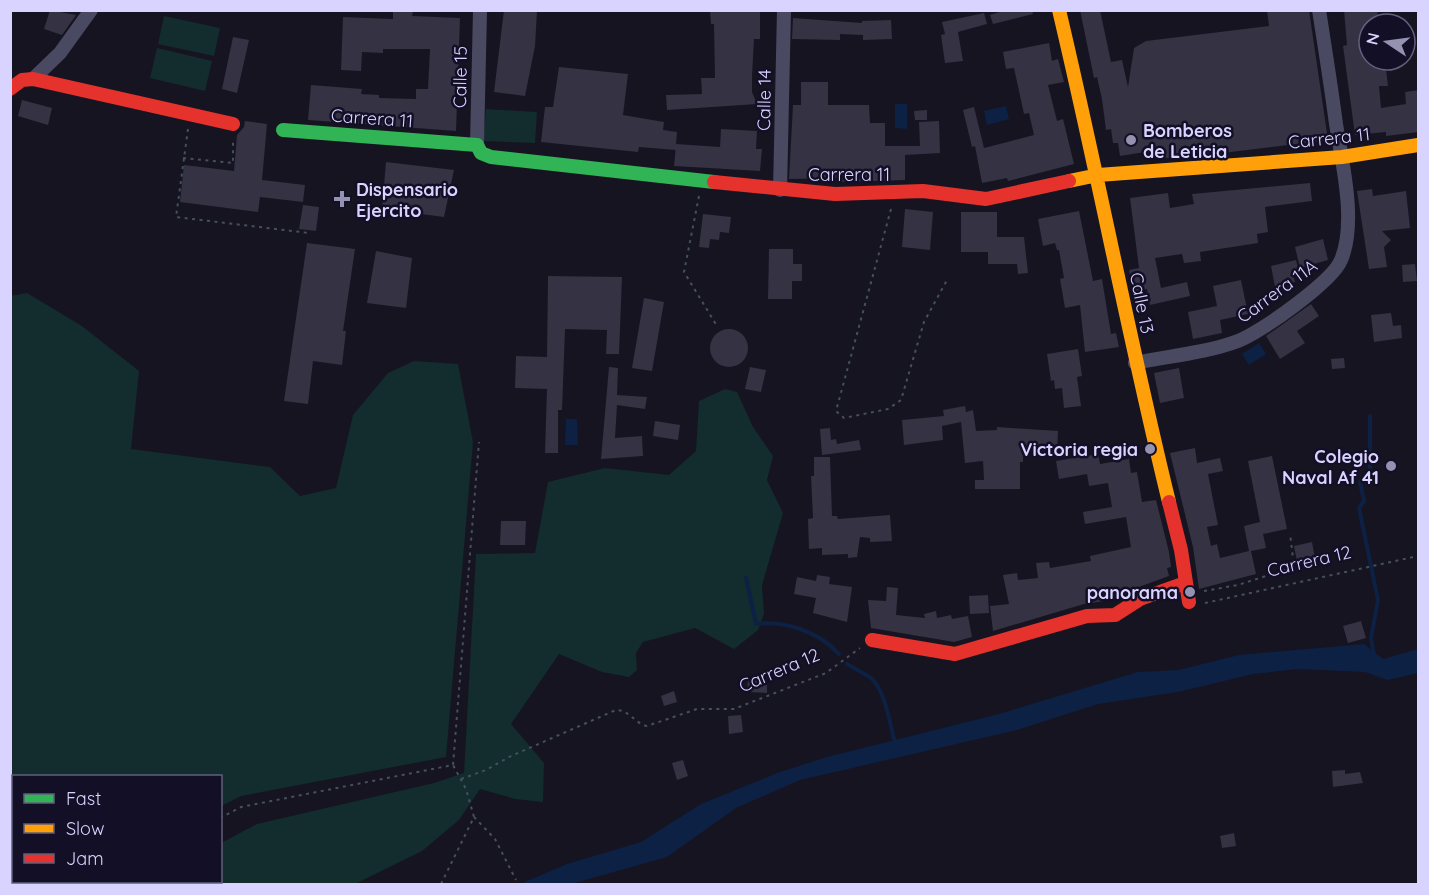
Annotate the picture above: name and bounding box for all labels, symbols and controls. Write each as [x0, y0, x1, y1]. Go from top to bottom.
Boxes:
north arrow [1357, 12, 1417, 72]
text: N [1361, 31, 1383, 47]
street label: Calle 15 [448, 46, 472, 108]
street label: Calle 14 [752, 69, 776, 131]
street label: Carrera 11 [330, 104, 414, 132]
place label: Bomberos de Leticia [1143, 119, 1232, 163]
street label: Carrera 11 [1287, 122, 1371, 154]
marker: Bomberos de Leticia [1124, 133, 1138, 147]
street label: Carrera 11 [808, 163, 890, 186]
place label: Dispensario Ejercito [356, 178, 458, 222]
marker: Dispensario Ejercito [333, 190, 351, 208]
street label: Carrera 11A [1232, 254, 1322, 328]
street label: Calle 13 [1125, 270, 1159, 336]
place label: Victoria regia [1020, 438, 1138, 461]
marker: Victoria regia [1143, 442, 1157, 456]
place label: Colegio Naval Af 41 [1282, 445, 1379, 489]
marker: Colegio Naval Af 41 [1384, 459, 1398, 473]
street label: Carrera 12 [1265, 540, 1353, 582]
place label: panorama [1087, 581, 1178, 604]
marker: panorama [1183, 585, 1197, 599]
street label: Carrera 12 [735, 643, 823, 697]
legend [12, 775, 222, 883]
text: Fast [66, 787, 101, 810]
text: Slow [66, 817, 104, 840]
text: Jam [66, 847, 104, 870]

